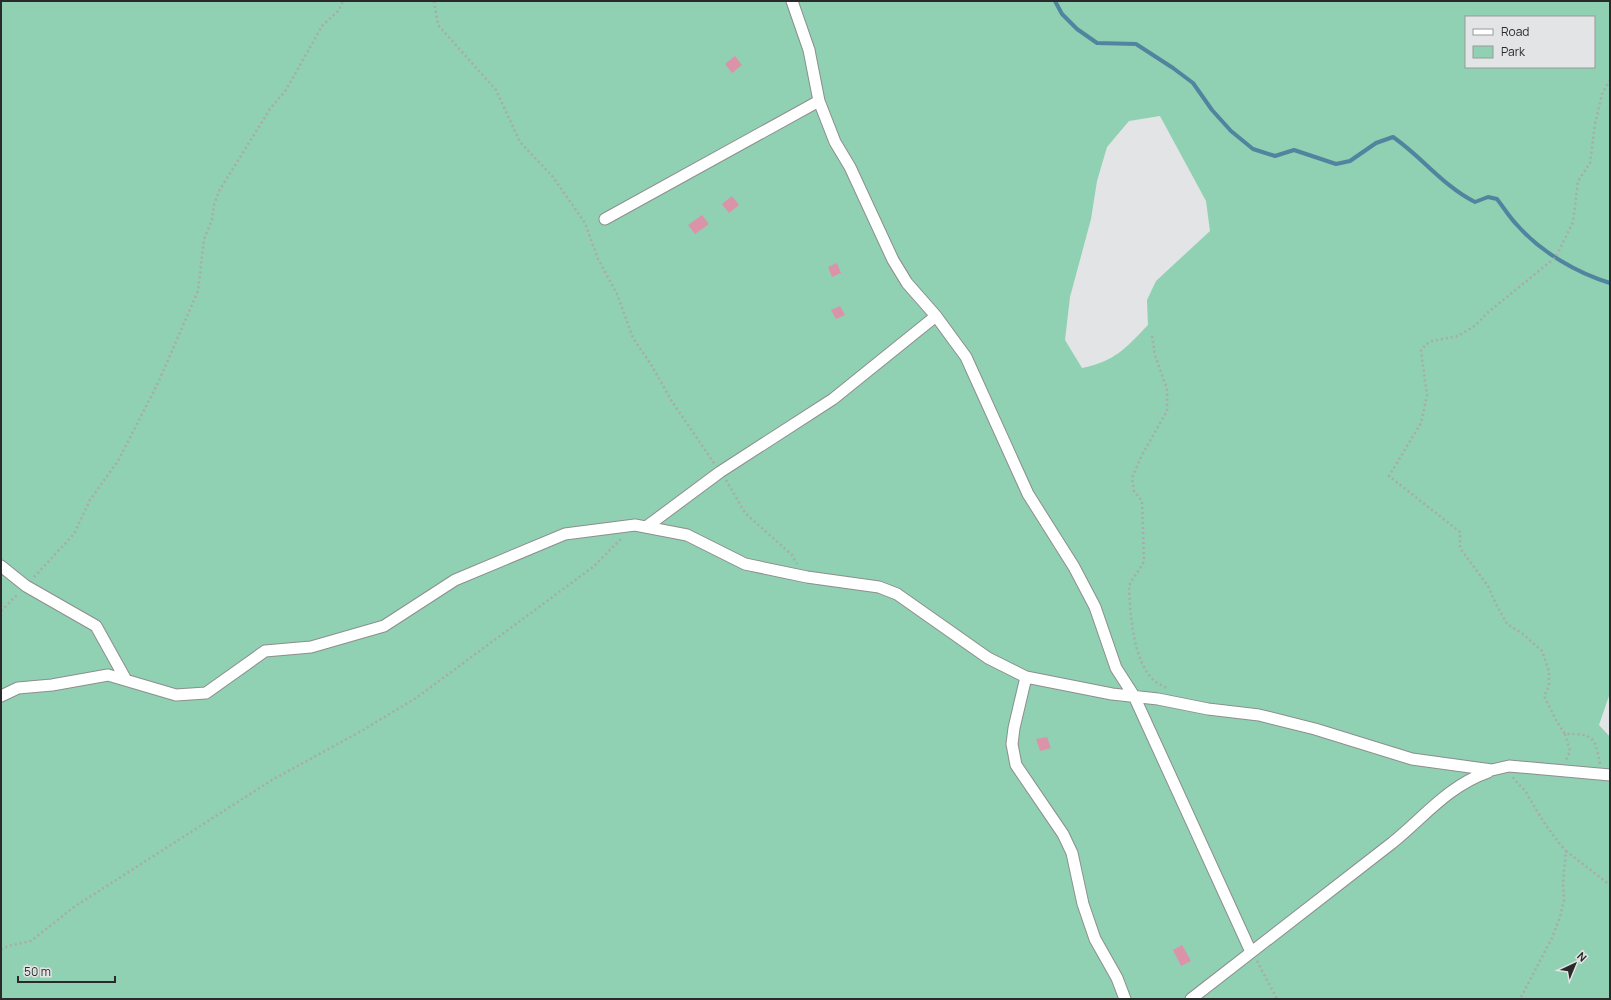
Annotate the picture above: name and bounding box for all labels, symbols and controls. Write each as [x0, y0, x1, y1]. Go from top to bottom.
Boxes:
legend [1465, 16, 1595, 68]
text: Road [1501, 23, 1529, 40]
text: Park [1501, 43, 1526, 60]
north arrow [1555, 944, 1595, 984]
text: N [1574, 948, 1590, 965]
scale bar [18, 958, 115, 984]
text: 50 m [24, 963, 51, 980]

